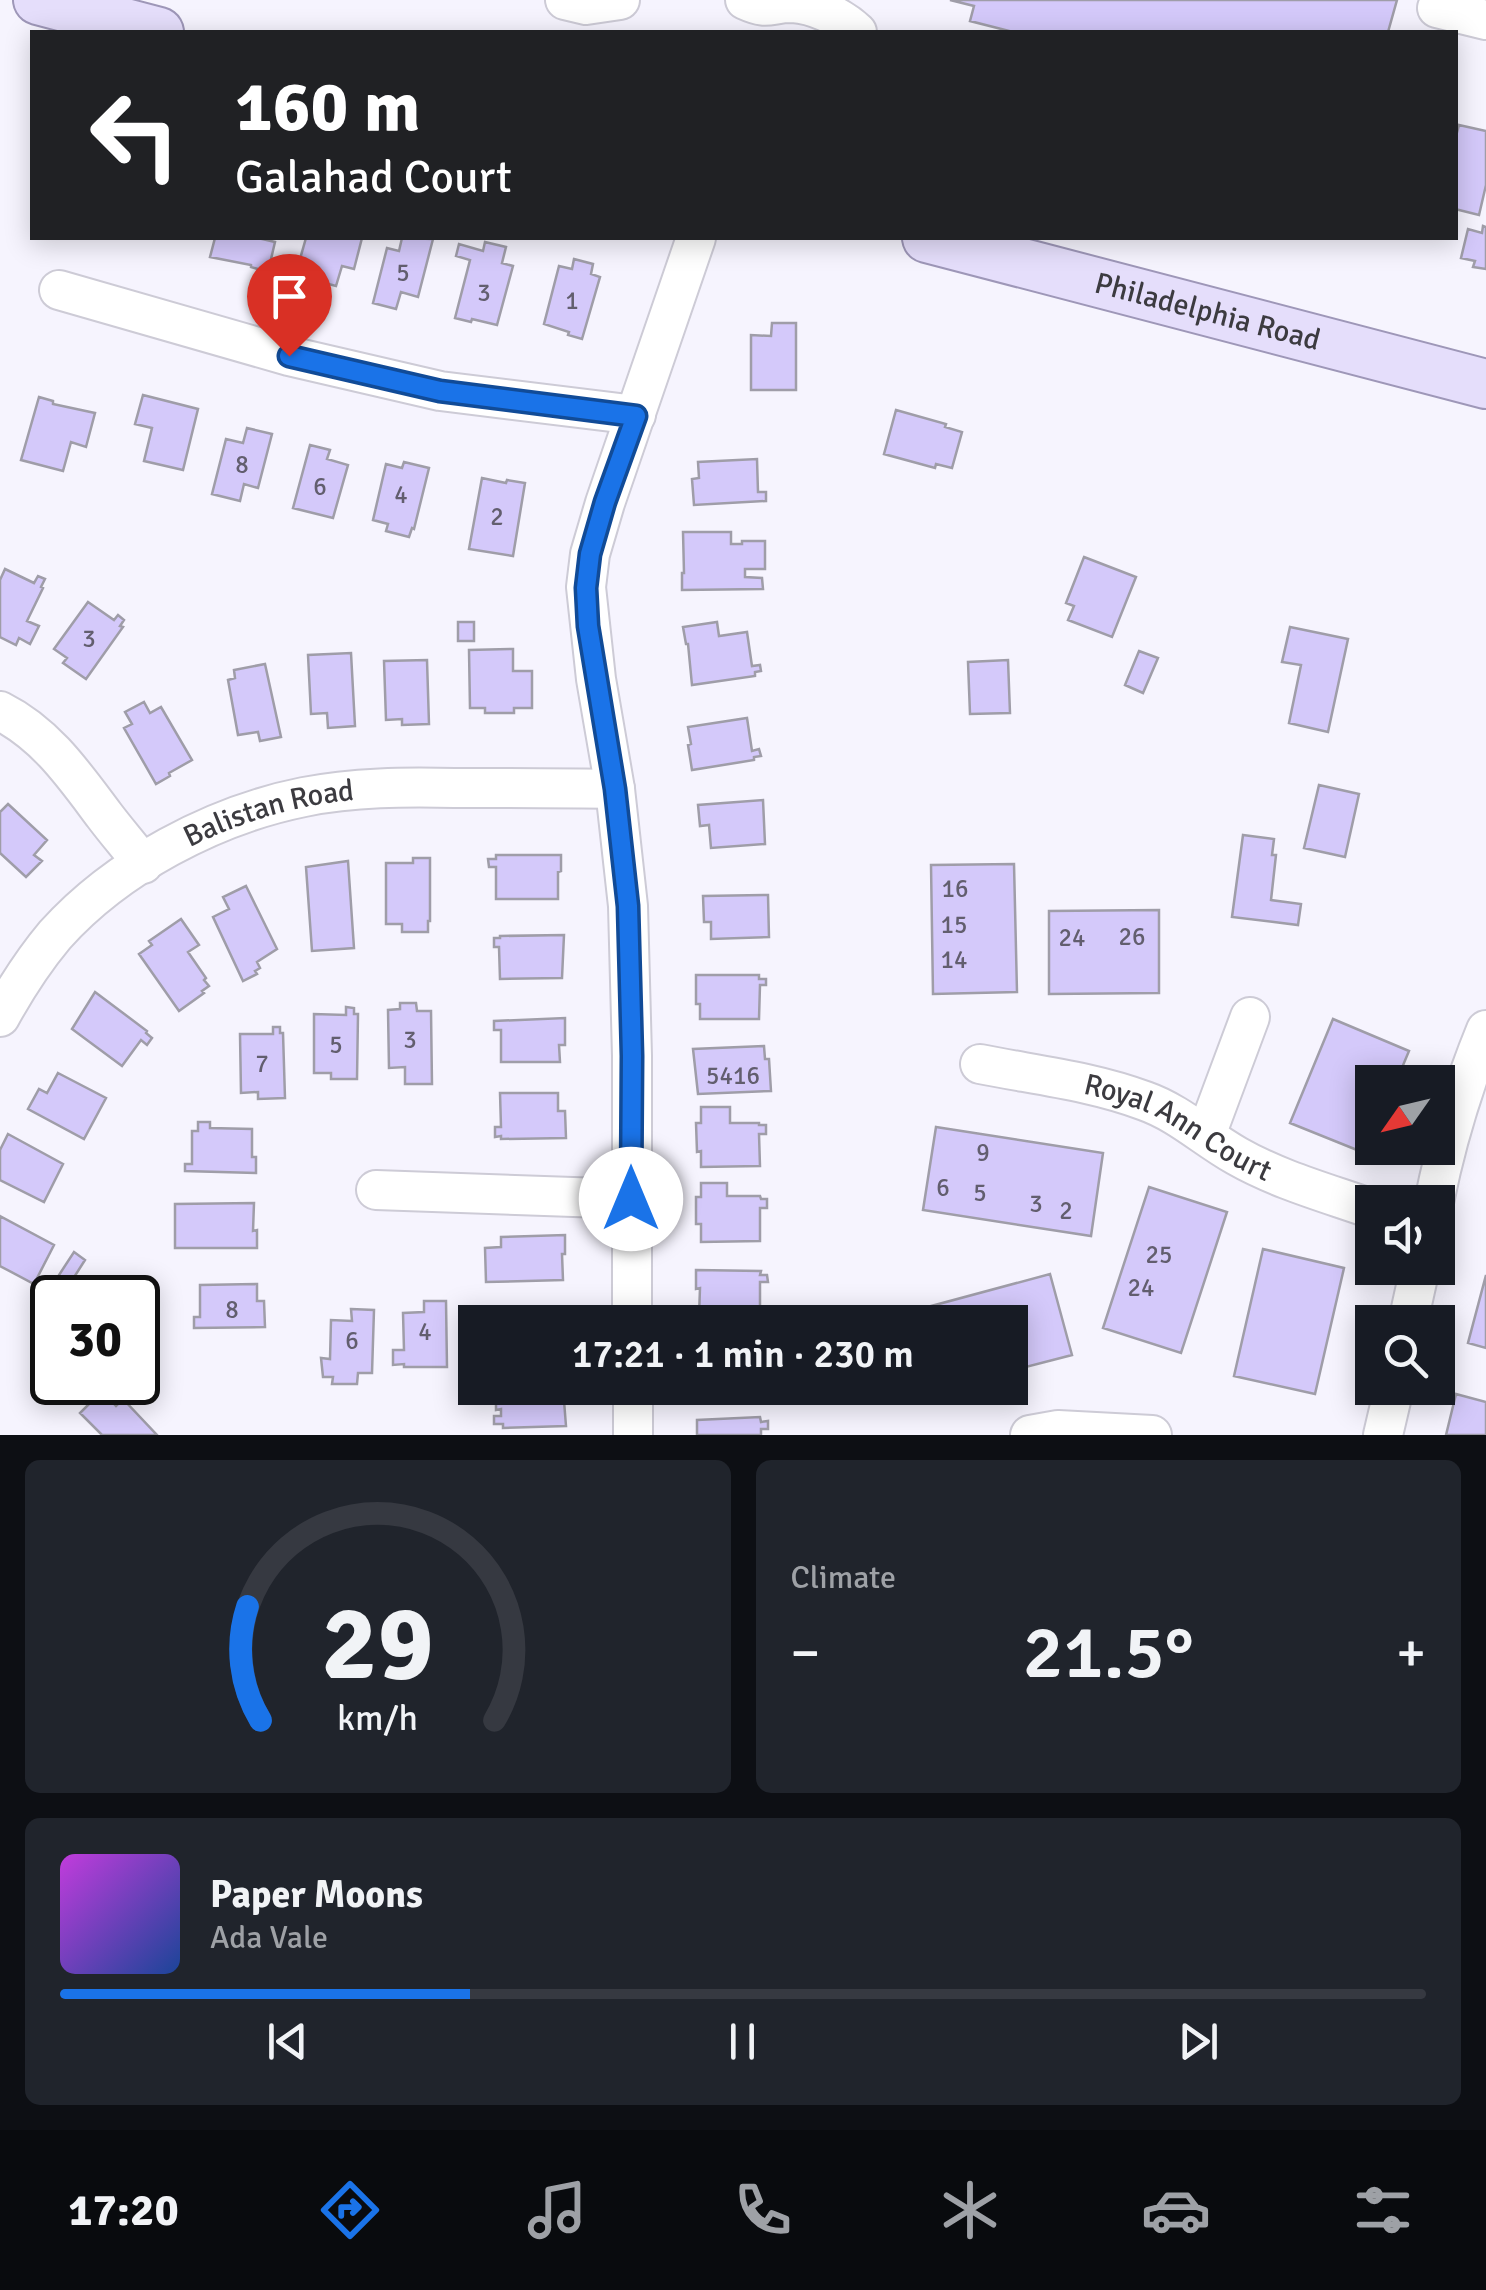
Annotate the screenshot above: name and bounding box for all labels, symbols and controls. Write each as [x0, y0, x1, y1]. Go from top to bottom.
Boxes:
text: 160 m [235, 64, 420, 150]
icon: left [70, 70, 200, 200]
text: Galahad Court [235, 150, 512, 205]
pin [247, 254, 332, 357]
house number: 5 [396, 257, 410, 288]
street label: Philadelphia Road [1091, 265, 1324, 359]
icon: arrive [262, 269, 317, 324]
house number: 3 [477, 277, 491, 308]
house number: 1 [565, 285, 579, 316]
house number: 8 [235, 449, 249, 480]
house number: 6 [313, 471, 327, 502]
house number: 4 [394, 479, 408, 510]
house number: 2 [490, 501, 504, 532]
house number: 3 [82, 623, 96, 654]
street label: Balistan Road [177, 772, 356, 855]
house number: 16 [941, 873, 969, 904]
house number: 15 [940, 909, 968, 940]
house number: 26 [1118, 921, 1146, 952]
house number: 24 [1058, 922, 1086, 953]
house number: 14 [940, 944, 968, 975]
house number: 3 [403, 1024, 417, 1055]
house number: 5 [329, 1029, 343, 1060]
house number: 7 [255, 1048, 269, 1079]
house number: 5416 [706, 1060, 760, 1091]
north arrow [1355, 1065, 1455, 1165]
map controls [1355, 1065, 1455, 1405]
street label: Royal Ann Court [1080, 1066, 1277, 1190]
house number: 9 [976, 1137, 990, 1168]
position arrow [579, 1147, 683, 1251]
house number: 6 [936, 1172, 950, 1203]
house number: 5 [973, 1177, 987, 1208]
button: sound [1355, 1185, 1455, 1285]
house number: 3 [1029, 1188, 1043, 1219]
house number: 2 [1059, 1195, 1073, 1226]
house number: 25 [1145, 1239, 1173, 1270]
house number: 24 [1127, 1272, 1155, 1303]
speed limit sign: 30 [30, 1275, 160, 1405]
house number: 8 [225, 1294, 239, 1325]
button: search [1355, 1305, 1455, 1405]
house number: 4 [418, 1316, 432, 1347]
house number: 6 [345, 1325, 359, 1356]
text: 17:21 · 1 min · 230 m [572, 1331, 914, 1378]
text: Climate [791, 1558, 896, 1597]
text: 29 [322, 1580, 434, 1708]
text: 21.5° [1023, 1606, 1194, 1699]
text: − [791, 1619, 820, 1687]
text: + [1396, 1619, 1426, 1687]
text: km/h [337, 1696, 418, 1740]
text: Paper Moons [210, 1871, 423, 1918]
text: Ada Vale [210, 1918, 328, 1957]
icon: previous [260, 2014, 315, 2069]
icon: pause [715, 2014, 770, 2069]
icon: next [1171, 2014, 1226, 2069]
icon: directions [315, 2175, 385, 2245]
icon: music [522, 2175, 592, 2245]
icon: phone [728, 2175, 798, 2245]
icon: climate [935, 2175, 1005, 2245]
icon: car [1141, 2175, 1211, 2245]
icon: filters [1348, 2175, 1418, 2245]
text: 17:20 [68, 2183, 179, 2238]

